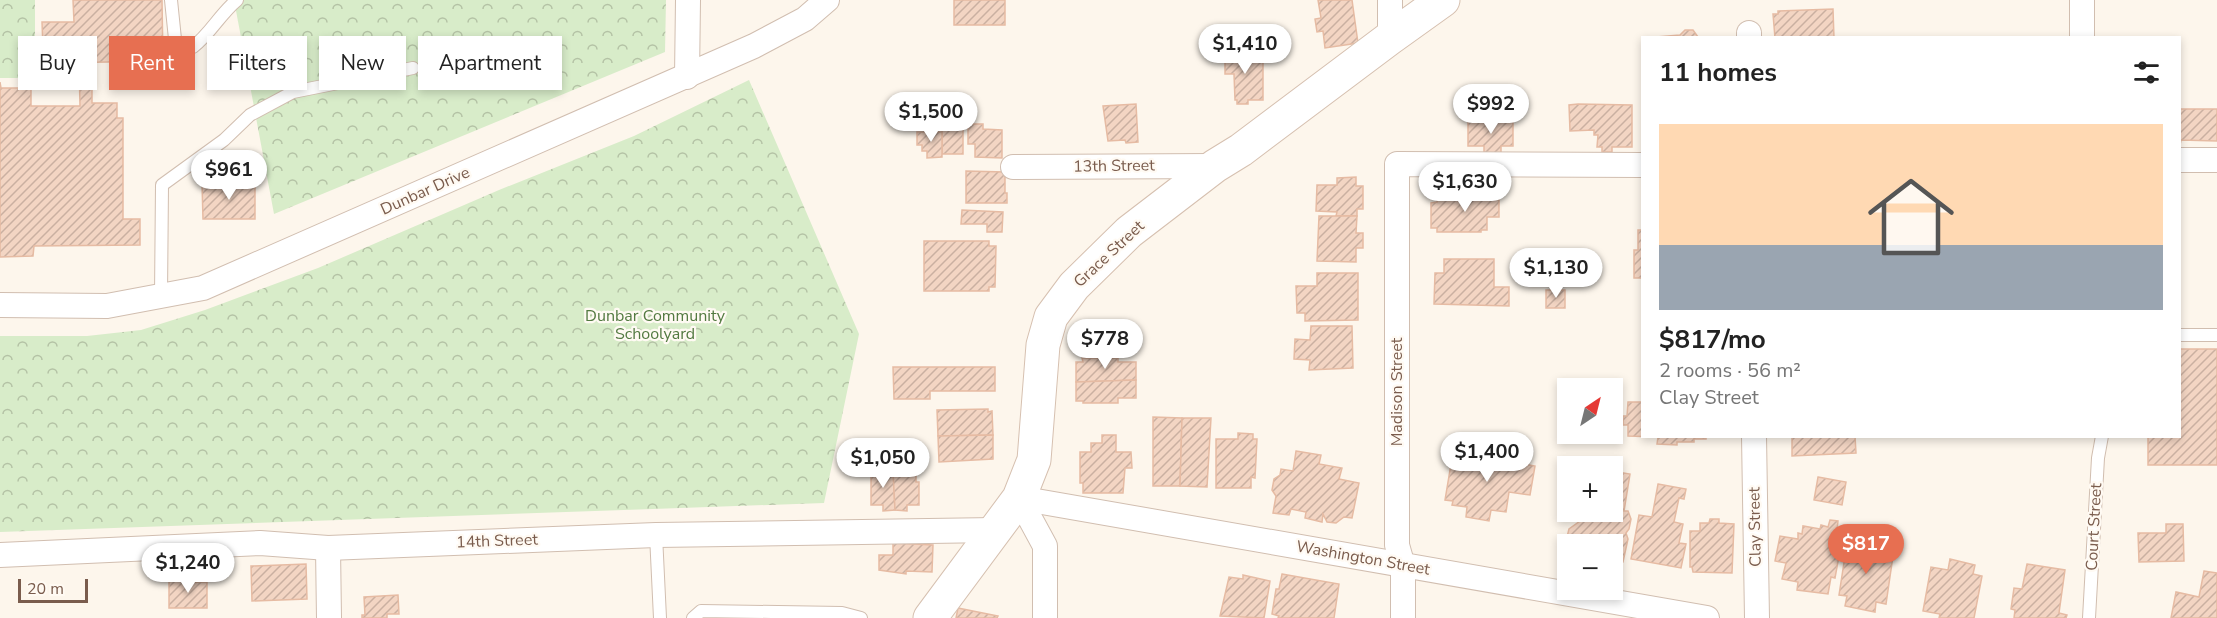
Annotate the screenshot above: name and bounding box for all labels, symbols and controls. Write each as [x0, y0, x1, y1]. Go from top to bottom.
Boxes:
pin: $1,410 [1196, 24, 1294, 75]
text: $1,410 [1213, 30, 1277, 57]
chip: Buy [18, 36, 97, 90]
chip: Rent [109, 36, 195, 90]
chip: Filters [207, 36, 307, 90]
chip: New [319, 36, 406, 90]
chip: Apartment [418, 36, 562, 90]
text: 11 homes [1659, 55, 1777, 90]
icon: filters [2130, 56, 2163, 89]
pin: $992 [1455, 84, 1527, 135]
text: $992 [1467, 90, 1515, 117]
pin: $1,500 [882, 92, 980, 143]
text: $1,500 [899, 98, 963, 125]
pin: $961 [193, 150, 265, 201]
street label: 13th Street [1073, 154, 1155, 178]
text: $961 [205, 156, 253, 183]
street label: Dunbar Drive [377, 162, 473, 220]
pin: $1,630 [1416, 162, 1514, 213]
icon: home [1857, 163, 1965, 271]
text: $1,630 [1433, 168, 1497, 195]
street label: Grace Street [1069, 215, 1149, 292]
pin: $1,130 [1507, 248, 1605, 299]
text: $1,130 [1524, 254, 1588, 281]
park label: Dunbar Community Schoolyard [585, 305, 726, 345]
pin: $778 [1069, 319, 1141, 370]
text: $817/mo [1659, 322, 1766, 357]
text: $778 [1081, 325, 1129, 352]
street label: Madison Street [1386, 337, 1408, 446]
text: 2 rooms · 56 m² [1659, 357, 1801, 384]
north arrow [1557, 378, 1623, 444]
map controls [1557, 378, 1623, 600]
text: Clay Street [1659, 384, 1759, 411]
pin: $1,400 [1438, 432, 1536, 483]
pin: $1,050 [834, 438, 932, 489]
text: $1,400 [1455, 438, 1519, 465]
text: $1,050 [851, 444, 915, 471]
button: + [1557, 456, 1623, 522]
street label: Court Street [2081, 482, 2107, 571]
street label: Clay Street [1743, 486, 1767, 567]
pin: $817 [1830, 524, 1902, 575]
street label: 14th Street [456, 529, 539, 553]
text: $817 [1842, 530, 1890, 557]
button: − [1557, 534, 1623, 600]
street label: Washington Street [1294, 535, 1432, 581]
pin: $1,240 [139, 543, 237, 594]
text: $1,240 [156, 549, 220, 576]
scale bar [18, 576, 88, 604]
text: 20 m [27, 578, 64, 600]

